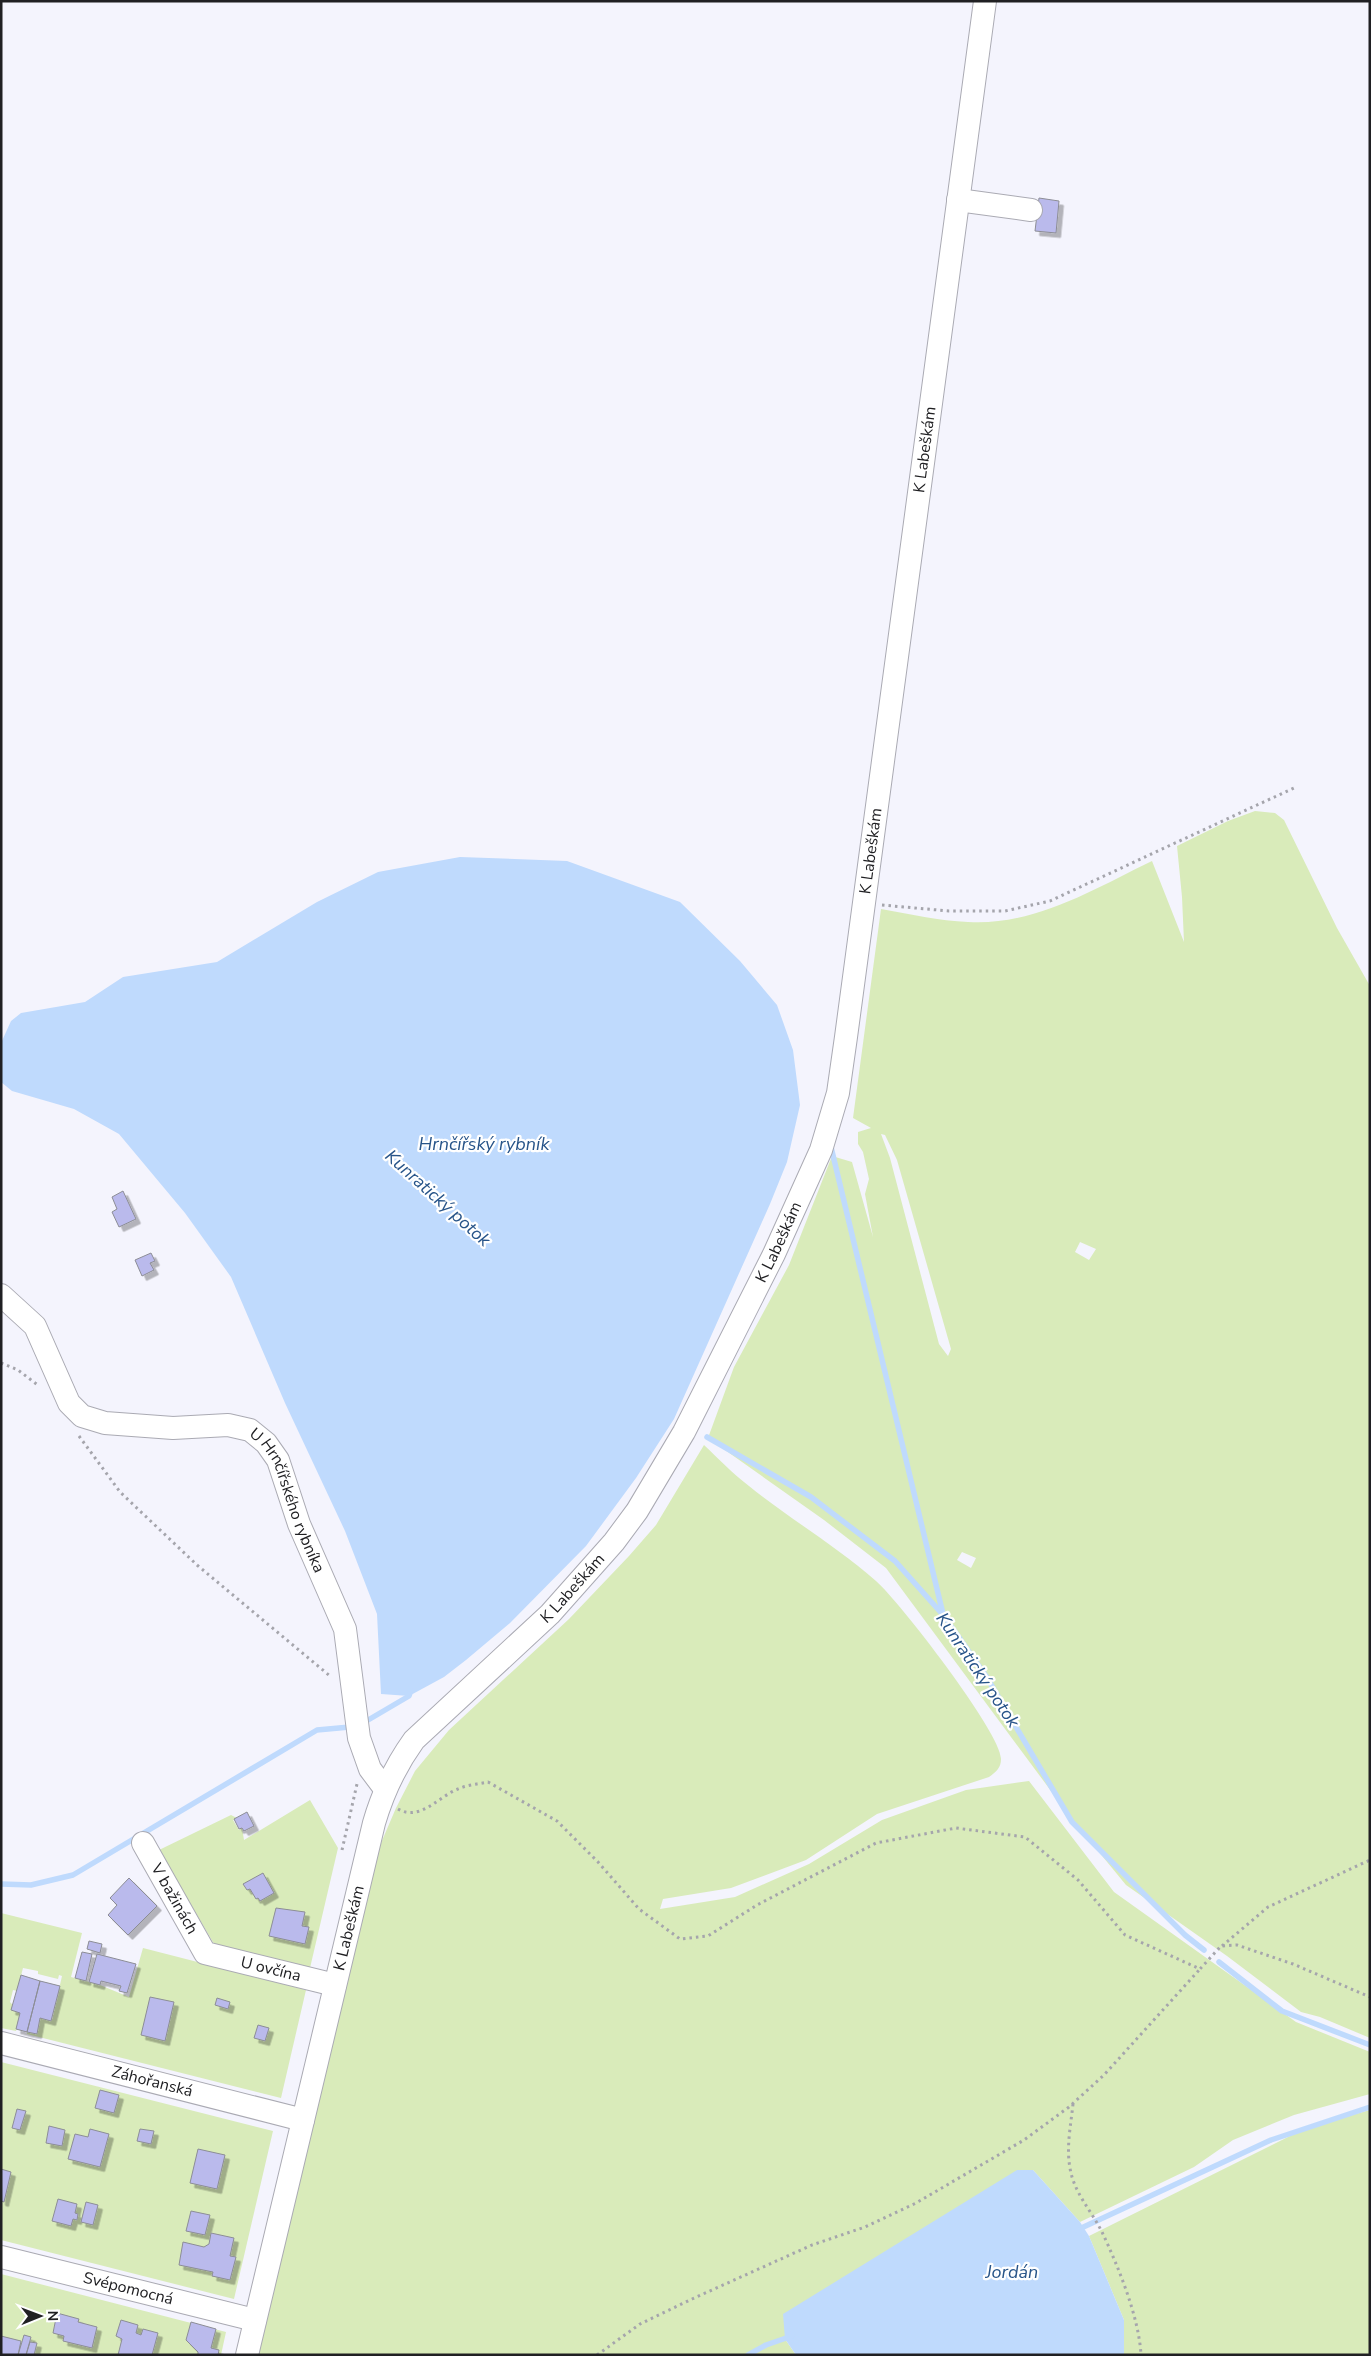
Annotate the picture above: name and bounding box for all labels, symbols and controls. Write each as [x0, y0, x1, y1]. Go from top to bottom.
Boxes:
street label: K Labeškám [908, 405, 941, 494]
street label: K Labeškám [854, 807, 888, 896]
water label: Hrnčířský rybník [419, 1132, 550, 1156]
water label: Kunratický potok [380, 1144, 497, 1253]
street label: K Labeškám [750, 1198, 807, 1286]
street label: U Hrnčířského rybníka [245, 1423, 330, 1576]
street label: K Labeškám [536, 1549, 610, 1628]
water label: Kunratický potok [930, 1608, 1026, 1733]
street label: V bažinách [145, 1858, 203, 1938]
street label: K Labeškám [328, 1883, 370, 1973]
street label: U ovčína [238, 1951, 303, 1987]
street label: Záhořanská [109, 2061, 195, 2102]
water label: Jordán [985, 2260, 1038, 2284]
street label: Svépomocná [81, 2267, 176, 2310]
north arrow [15, 2291, 65, 2341]
text: N [43, 2310, 62, 2321]

